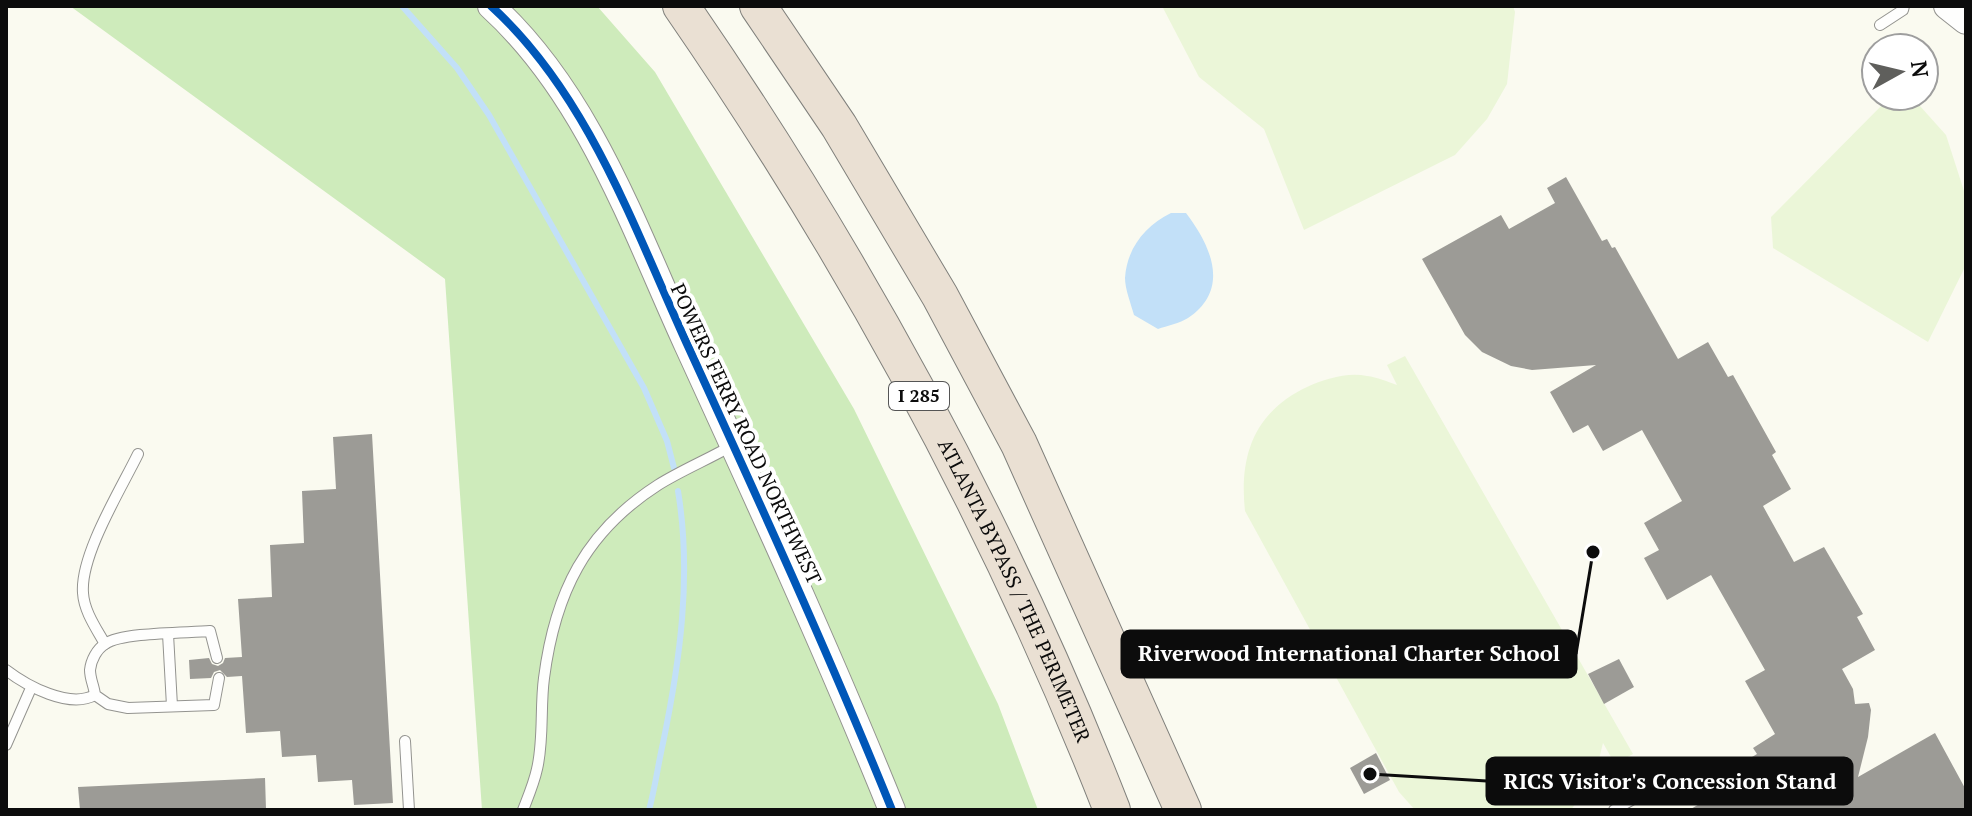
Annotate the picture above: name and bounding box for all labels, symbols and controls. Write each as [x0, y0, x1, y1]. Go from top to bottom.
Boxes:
north arrow [1860, 32, 1940, 112]
text: N [1905, 59, 1936, 80]
street label: POWERS FERRY ROAD NORTHWEST [665, 279, 828, 589]
road number: I 285 [889, 382, 949, 410]
street label: ATLANTA BYPASS / THE PERIMETER [932, 434, 1097, 747]
callout: Riverwood International Charter School [1122, 631, 1576, 677]
text: Riverwood International Charter School [1138, 638, 1560, 667]
callout: RICS Visitor's Concession Stand [1487, 758, 1852, 804]
text: RICS Visitor's Concession Stand [1504, 766, 1836, 795]

